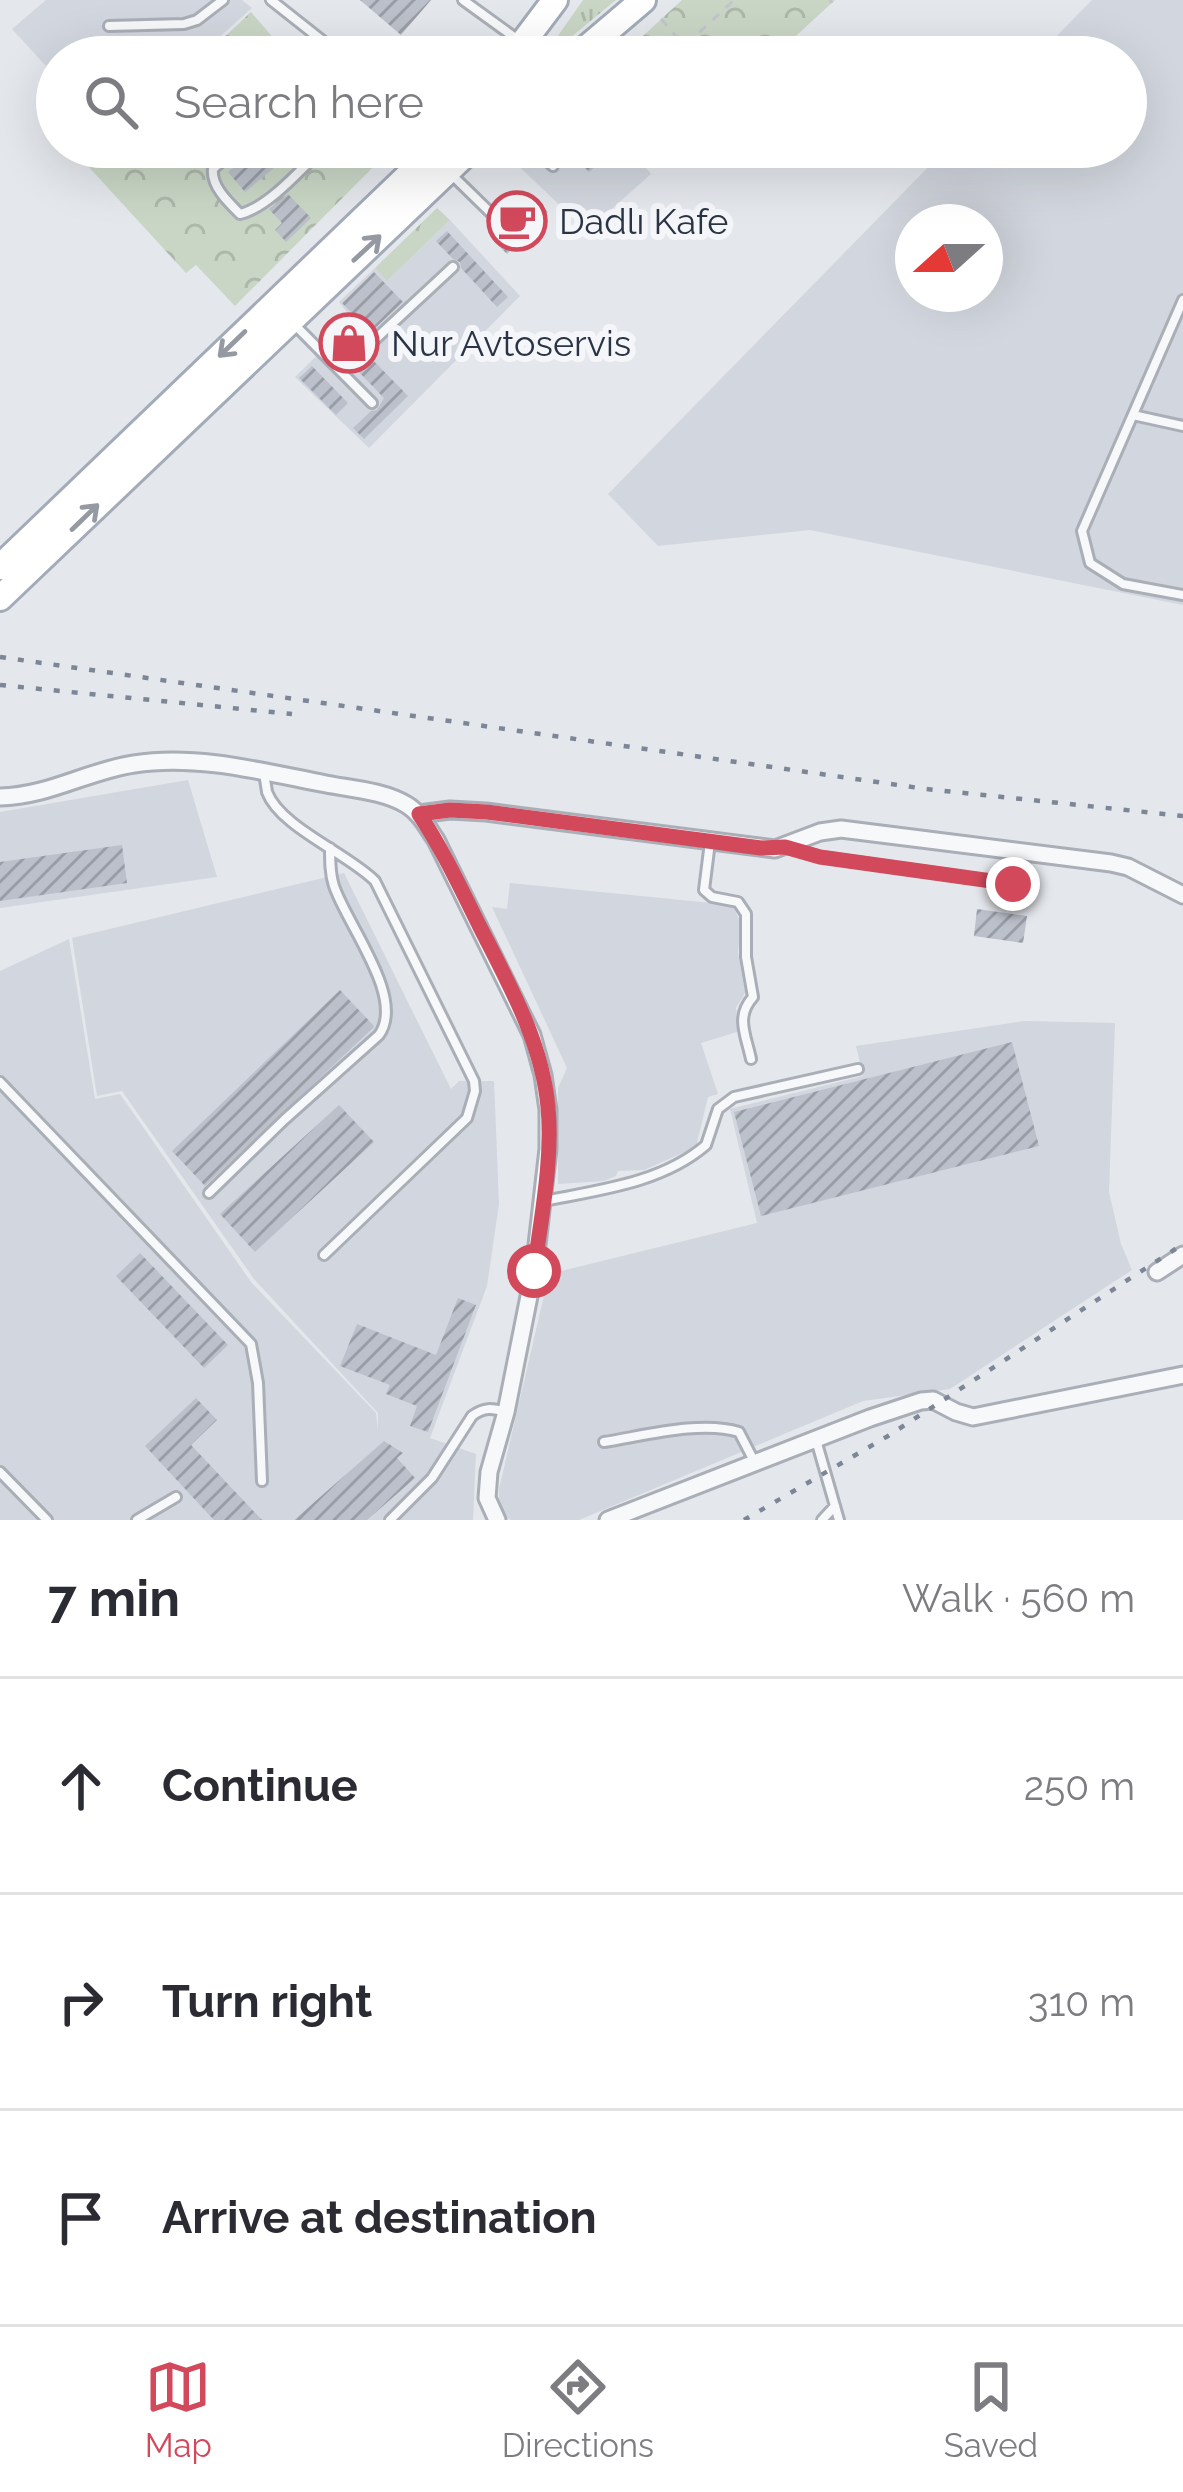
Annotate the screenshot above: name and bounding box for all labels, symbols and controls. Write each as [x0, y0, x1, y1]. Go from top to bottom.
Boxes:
search box [36, 36, 1147, 168]
icon: search [78, 69, 144, 135]
text: Search here [174, 76, 424, 129]
cafe icon: Dadlı Kafe [486, 190, 548, 252]
place label: Dadlı Kafe [559, 200, 729, 242]
north arrow [895, 204, 1003, 312]
one-way arrow [352, 235, 382, 263]
shop icon: Nur Avtoservis [318, 312, 380, 374]
place label: Nur Avtoservis [391, 322, 631, 364]
one-way arrow [218, 330, 247, 358]
one-way arrow [70, 503, 99, 531]
route end [986, 857, 1040, 911]
route start [507, 1244, 561, 1298]
text: 7 min [48, 1568, 180, 1628]
text: Walk · 560 m [902, 1575, 1135, 1621]
icon: ahead [48, 1753, 114, 1819]
text: Continue [162, 1759, 358, 1812]
text: 250 m [1024, 1763, 1135, 1809]
icon: right [48, 1969, 114, 2035]
text: Turn right [162, 1975, 372, 2028]
text: 310 m [1028, 1979, 1135, 2025]
icon: arrive [48, 2185, 114, 2251]
text: Arrive at destination [162, 2191, 597, 2244]
tab: Map [145, 2354, 212, 2465]
tab: Directions [502, 2354, 654, 2465]
tab: Saved [944, 2354, 1038, 2465]

